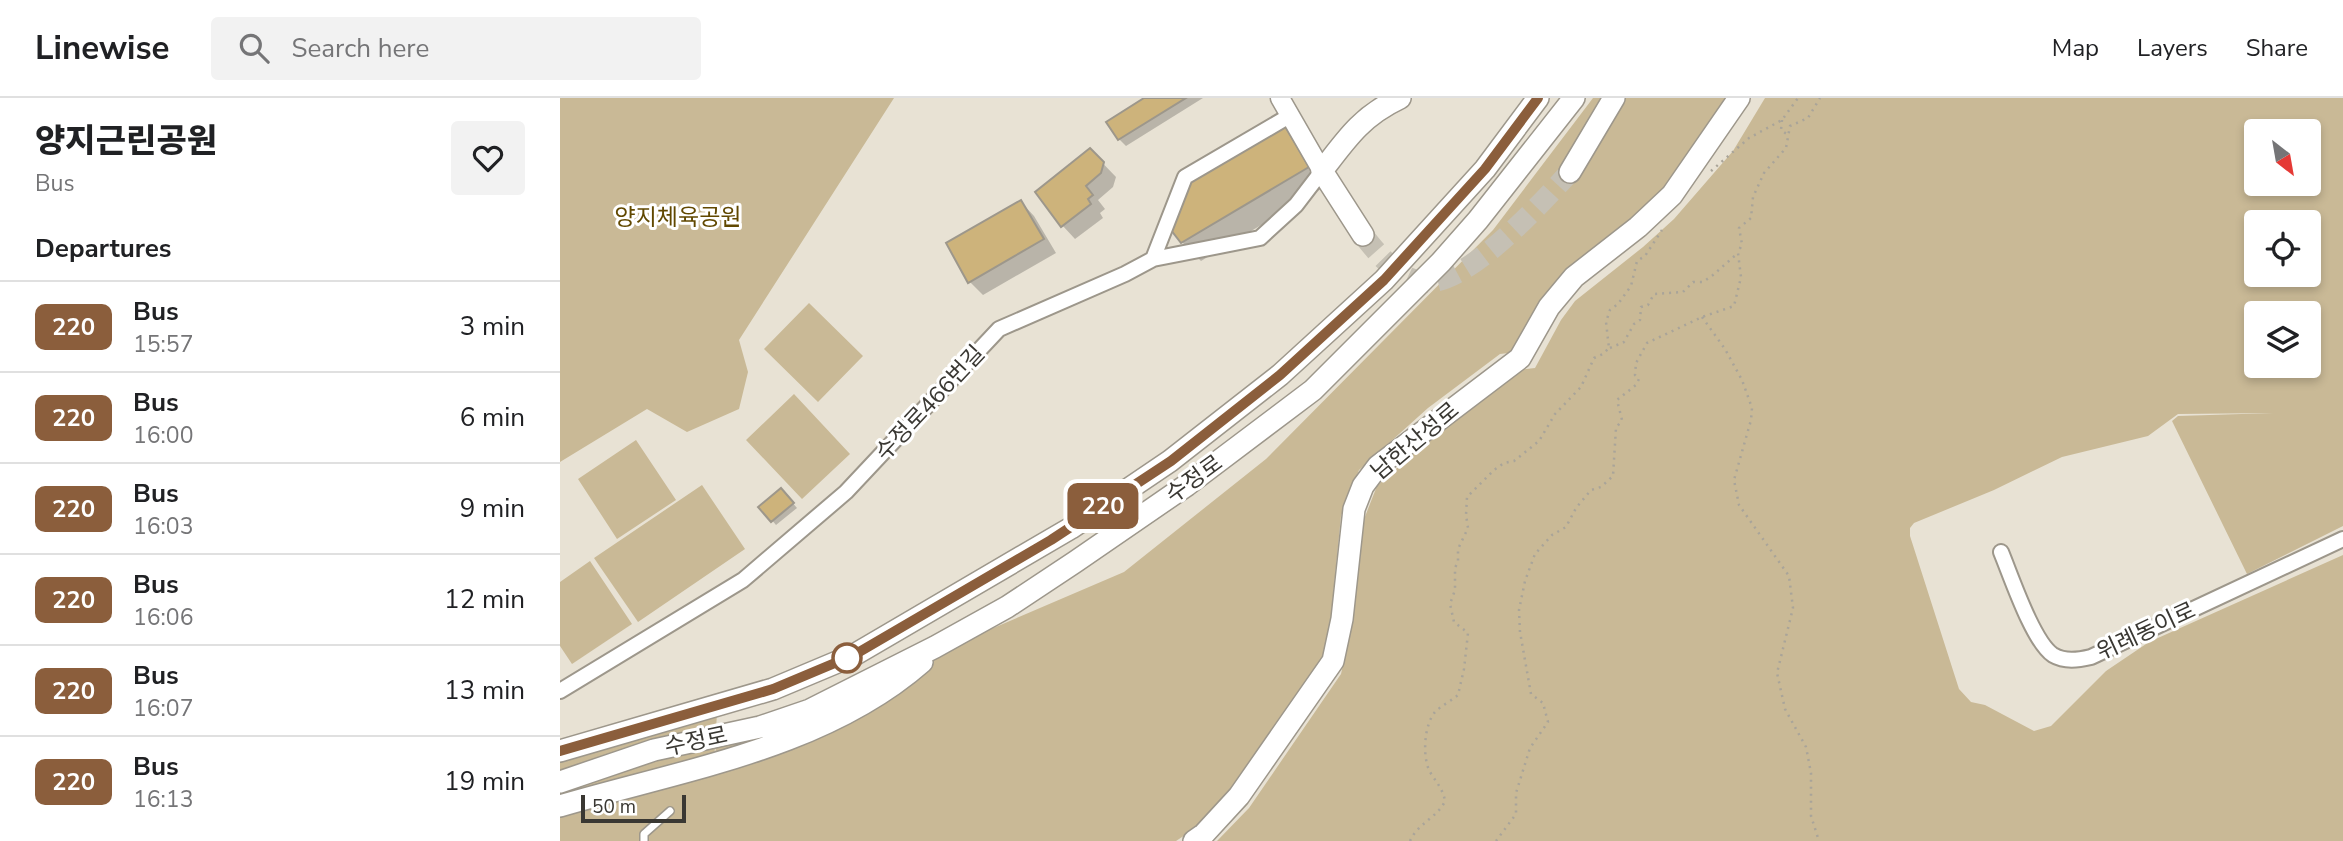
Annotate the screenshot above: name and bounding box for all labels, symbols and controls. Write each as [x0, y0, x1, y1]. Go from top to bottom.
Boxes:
search box [211, 17, 701, 80]
text: Linewise [35, 26, 169, 71]
icon: search [235, 29, 273, 67]
text: Search here [291, 31, 429, 66]
text: Map [2052, 32, 2099, 64]
text: Layers [2137, 32, 2208, 64]
text: Share [2246, 32, 2308, 64]
text: 양지근린공원 [35, 119, 217, 164]
north arrow [2244, 119, 2320, 196]
map controls [2244, 119, 2321, 378]
button: heart [451, 121, 525, 195]
text: Bus [35, 168, 75, 199]
park label: 양지체육공원 [615, 202, 741, 233]
button: locate [2244, 210, 2321, 287]
text: Departures [35, 231, 171, 266]
text: Bus [133, 294, 179, 329]
button: layers [2244, 301, 2321, 378]
text: 3 min [460, 309, 525, 344]
text: 220 [52, 311, 95, 343]
text: 15:57 [133, 329, 193, 360]
street label: 수정로466번길 [868, 339, 992, 467]
text: Bus [133, 385, 179, 420]
street label: 남한산성로 [1365, 395, 1465, 487]
text: 6 min [460, 400, 525, 435]
text: 220 [52, 402, 95, 434]
text: 16:00 [133, 420, 193, 451]
street label: 수정로 [1159, 448, 1229, 510]
text: Bus [133, 476, 179, 511]
line badge: 220 [1063, 483, 1143, 529]
text: 220 [1081, 490, 1125, 522]
text: 9 min [460, 491, 525, 526]
text: 220 [52, 493, 95, 525]
text: 16:03 [133, 511, 193, 542]
text: Bus [133, 567, 179, 602]
text: 12 min [444, 582, 525, 617]
text: 220 [52, 584, 95, 616]
street label: 위례동이로 [2092, 595, 2200, 667]
text: 16:06 [133, 602, 193, 633]
unlabelled marker [832, 643, 862, 673]
text: Bus [133, 658, 179, 693]
text: 13 min [444, 673, 525, 708]
text: 220 [52, 675, 95, 707]
text: 16:07 [133, 693, 193, 724]
street label: 수정로 [662, 719, 730, 763]
text: Bus [133, 749, 179, 784]
text: 19 min [444, 764, 525, 799]
text: 220 [52, 766, 95, 798]
text: 16:13 [133, 784, 193, 815]
scale bar [581, 792, 686, 824]
text: 50 m [592, 794, 636, 820]

